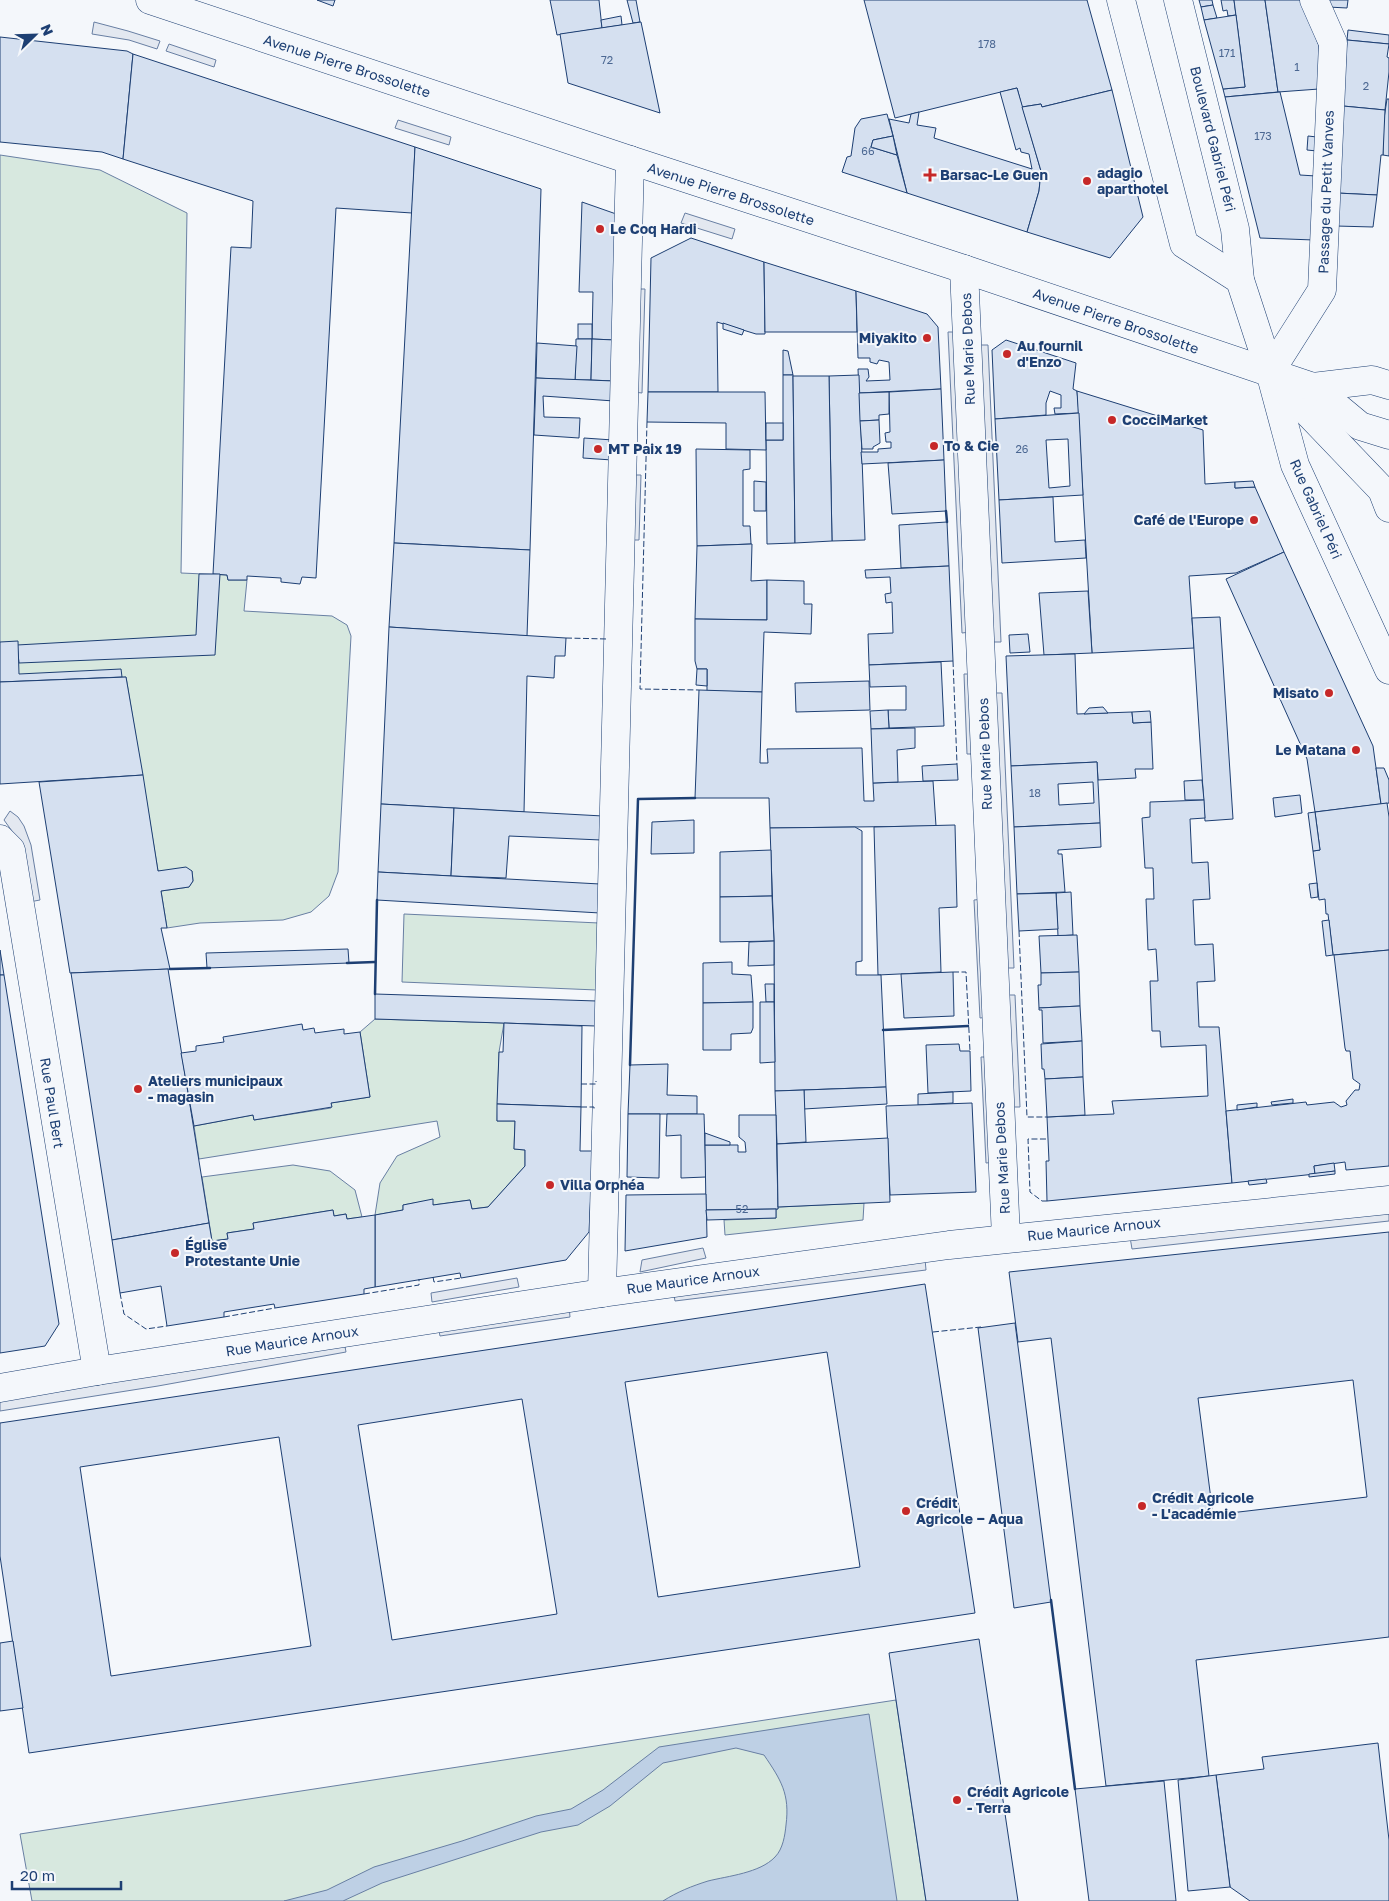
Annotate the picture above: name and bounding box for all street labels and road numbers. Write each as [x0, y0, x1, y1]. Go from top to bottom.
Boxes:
street label: Avenue Pierre Brossolette [262, 31, 433, 101]
street label: Boulevard Gabriel Péri [1187, 64, 1240, 213]
street label: Passage du Petit Vanves [1314, 110, 1337, 274]
street label: Avenue Pierre Brossolette [646, 159, 817, 229]
street label: Avenue Pierre Brossolette [1031, 284, 1201, 357]
street label: Rue Marie Debos [957, 293, 978, 406]
street label: Rue Gabriel Péri [1287, 456, 1346, 561]
street label: Rue Marie Debos [974, 698, 995, 811]
street label: Rue Paul Bert [37, 1056, 68, 1149]
street label: Rue Marie Debos [990, 1101, 1013, 1215]
street label: Rue Maurice Arnoux [1026, 1213, 1162, 1244]
street label: Rue Maurice Arnoux [625, 1262, 761, 1297]
street label: Rue Maurice Arnoux [224, 1322, 360, 1359]

